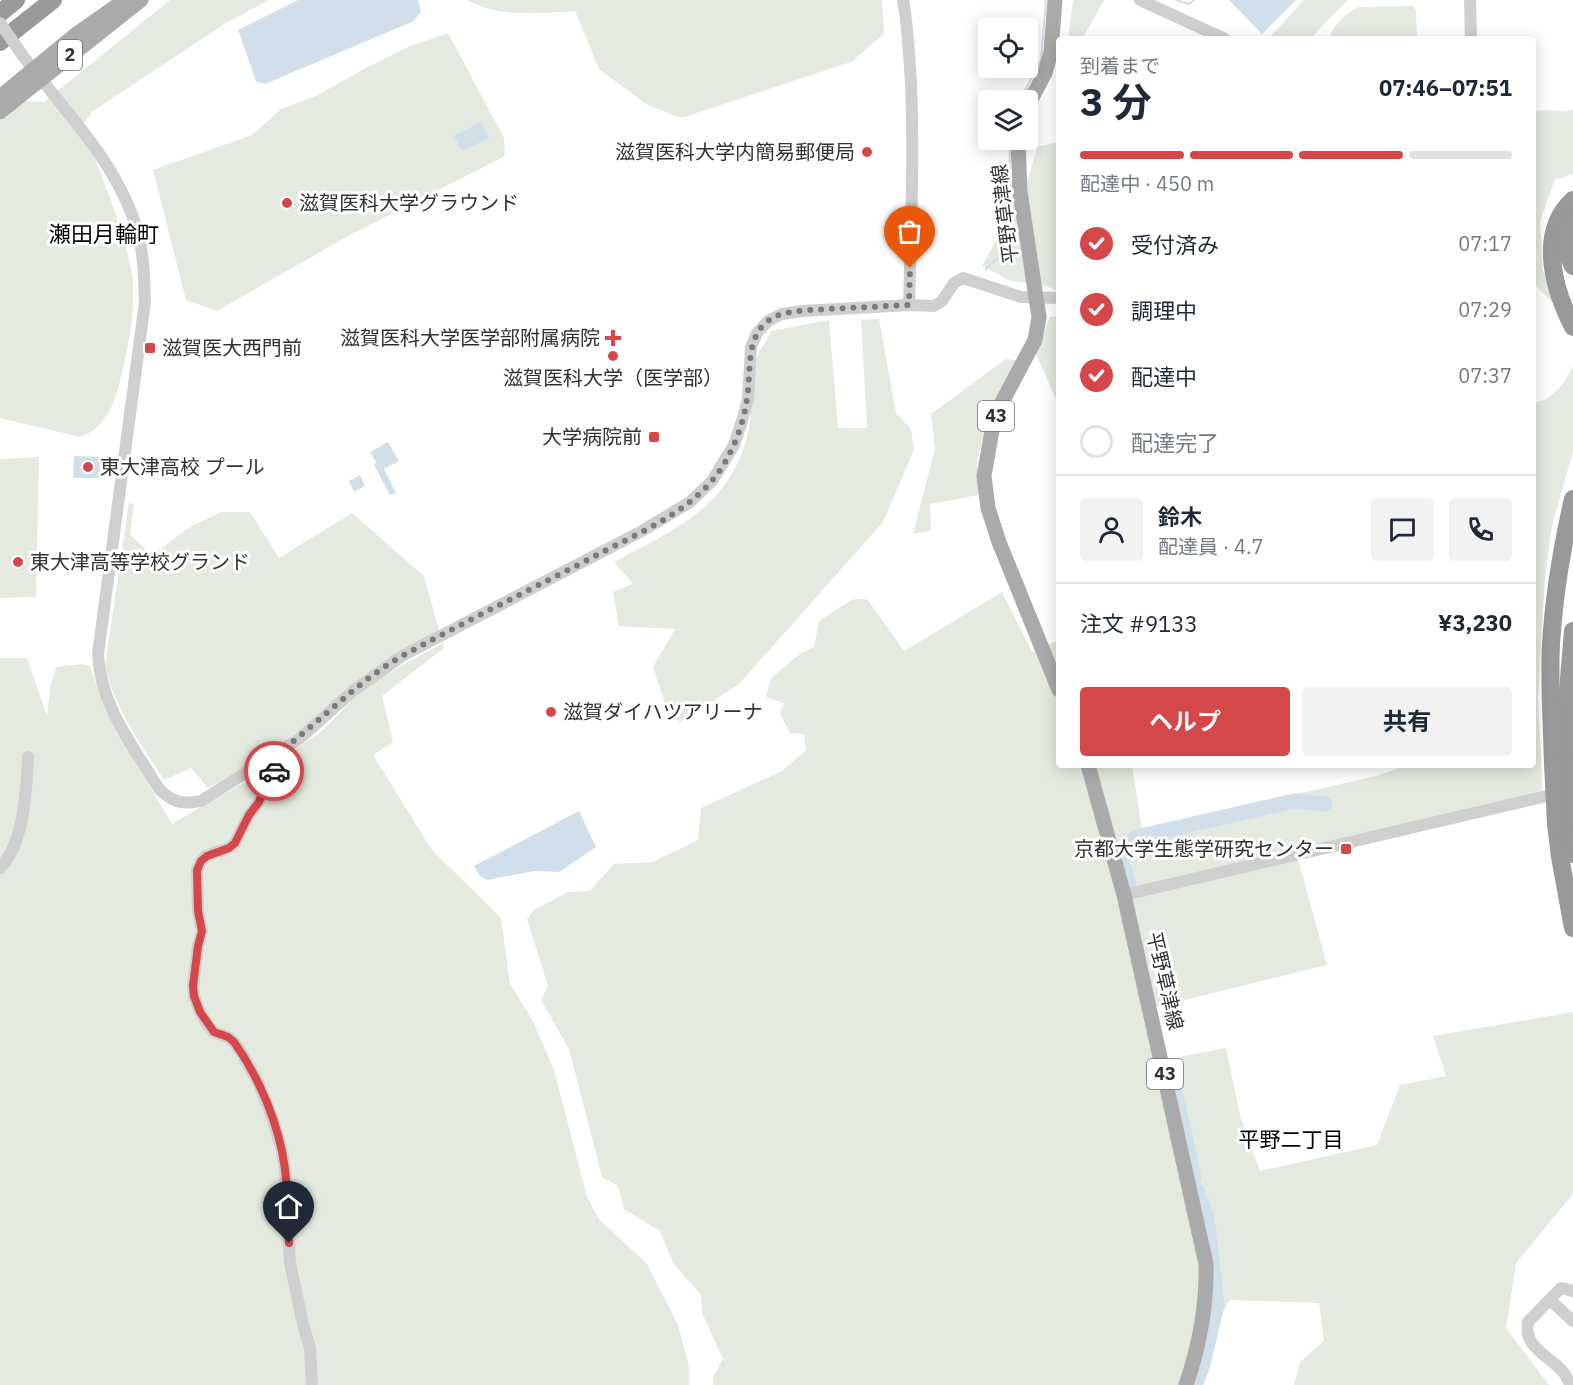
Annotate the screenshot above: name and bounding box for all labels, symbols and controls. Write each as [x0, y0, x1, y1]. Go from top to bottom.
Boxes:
map controls [978, 18, 1038, 150]
button: locate [978, 18, 1038, 78]
road number: 2 [58, 40, 82, 70]
text: 到着まで [1080, 52, 1160, 79]
text: 07:46–07:51 [1379, 73, 1512, 102]
text: 3 分 [1080, 76, 1152, 127]
button: layers [978, 90, 1038, 150]
place label: 滋賀医科大学内簡易郵便局 [615, 138, 855, 165]
marker: 滋賀医科大学内簡易郵便局 [860, 145, 874, 159]
street label: 平野草津線 [985, 163, 1024, 265]
text: 配達中 · 450 m [1080, 170, 1214, 197]
place label: 滋賀医科大学グラウンド [299, 189, 519, 216]
marker: 滋賀医科大学グラウンド [280, 196, 294, 210]
pin [884, 206, 935, 268]
icon: bag [893, 215, 926, 248]
district label: 瀬田月輪町 [49, 219, 159, 248]
icon: check [1080, 227, 1113, 260]
text: 受付済み [1131, 230, 1219, 259]
text: 07:17 [1458, 230, 1512, 257]
icon: check [1080, 293, 1113, 326]
text: 調理中 [1131, 296, 1197, 325]
text: 07:29 [1458, 296, 1512, 323]
place label: 滋賀医科大学医学部附属病院 [340, 324, 600, 351]
marker: 滋賀医科大学医学部附属病院 [604, 329, 622, 347]
place label: 滋賀医大西門前 [162, 334, 302, 361]
marker: 滋賀医大西門前 [143, 341, 157, 355]
marker: 滋賀医科大学（医学部） [606, 349, 620, 363]
icon: check [1080, 359, 1113, 392]
text: 配達中 [1131, 362, 1197, 391]
text: 07:37 [1458, 362, 1512, 389]
place label: 滋賀医科大学（医学部） [503, 364, 723, 391]
road number: 43 [978, 401, 1014, 431]
place label: 大学病院前 [542, 423, 642, 450]
text: 配達完了 [1131, 428, 1219, 457]
marker: 大学病院前 [647, 430, 661, 444]
place label: 東大津高校 プール [100, 453, 265, 480]
marker: 東大津高校 プール [81, 460, 95, 474]
button: person [1080, 498, 1143, 561]
button: chat [1371, 498, 1434, 561]
button: phone [1449, 498, 1512, 561]
text: 鈴木 [1158, 502, 1202, 531]
text: 配達員 · 4.7 [1158, 533, 1263, 560]
place label: 東大津高等学校グランド [30, 548, 250, 575]
marker: 東大津高等学校グランド [11, 555, 25, 569]
text: ¥3,230 [1438, 608, 1512, 637]
text: 注文 #9133 [1080, 609, 1198, 638]
button: ヘルプ [1080, 687, 1290, 756]
button: 共有 [1302, 687, 1512, 756]
place label: 滋賀ダイハツアリーナ [563, 698, 763, 725]
marker: 滋賀ダイハツアリーナ [544, 705, 558, 719]
courier [244, 741, 304, 801]
icon: car [258, 755, 291, 788]
place label: 京都大学生態学研究センター [1074, 835, 1334, 862]
marker: 京都大学生態学研究センター [1339, 842, 1353, 856]
street label: 平野草津線 [1141, 929, 1190, 1033]
road number: 43 [1147, 1059, 1183, 1089]
district label: 平野二丁目 [1239, 1125, 1344, 1153]
pin [263, 1181, 314, 1243]
icon: home [272, 1190, 305, 1223]

